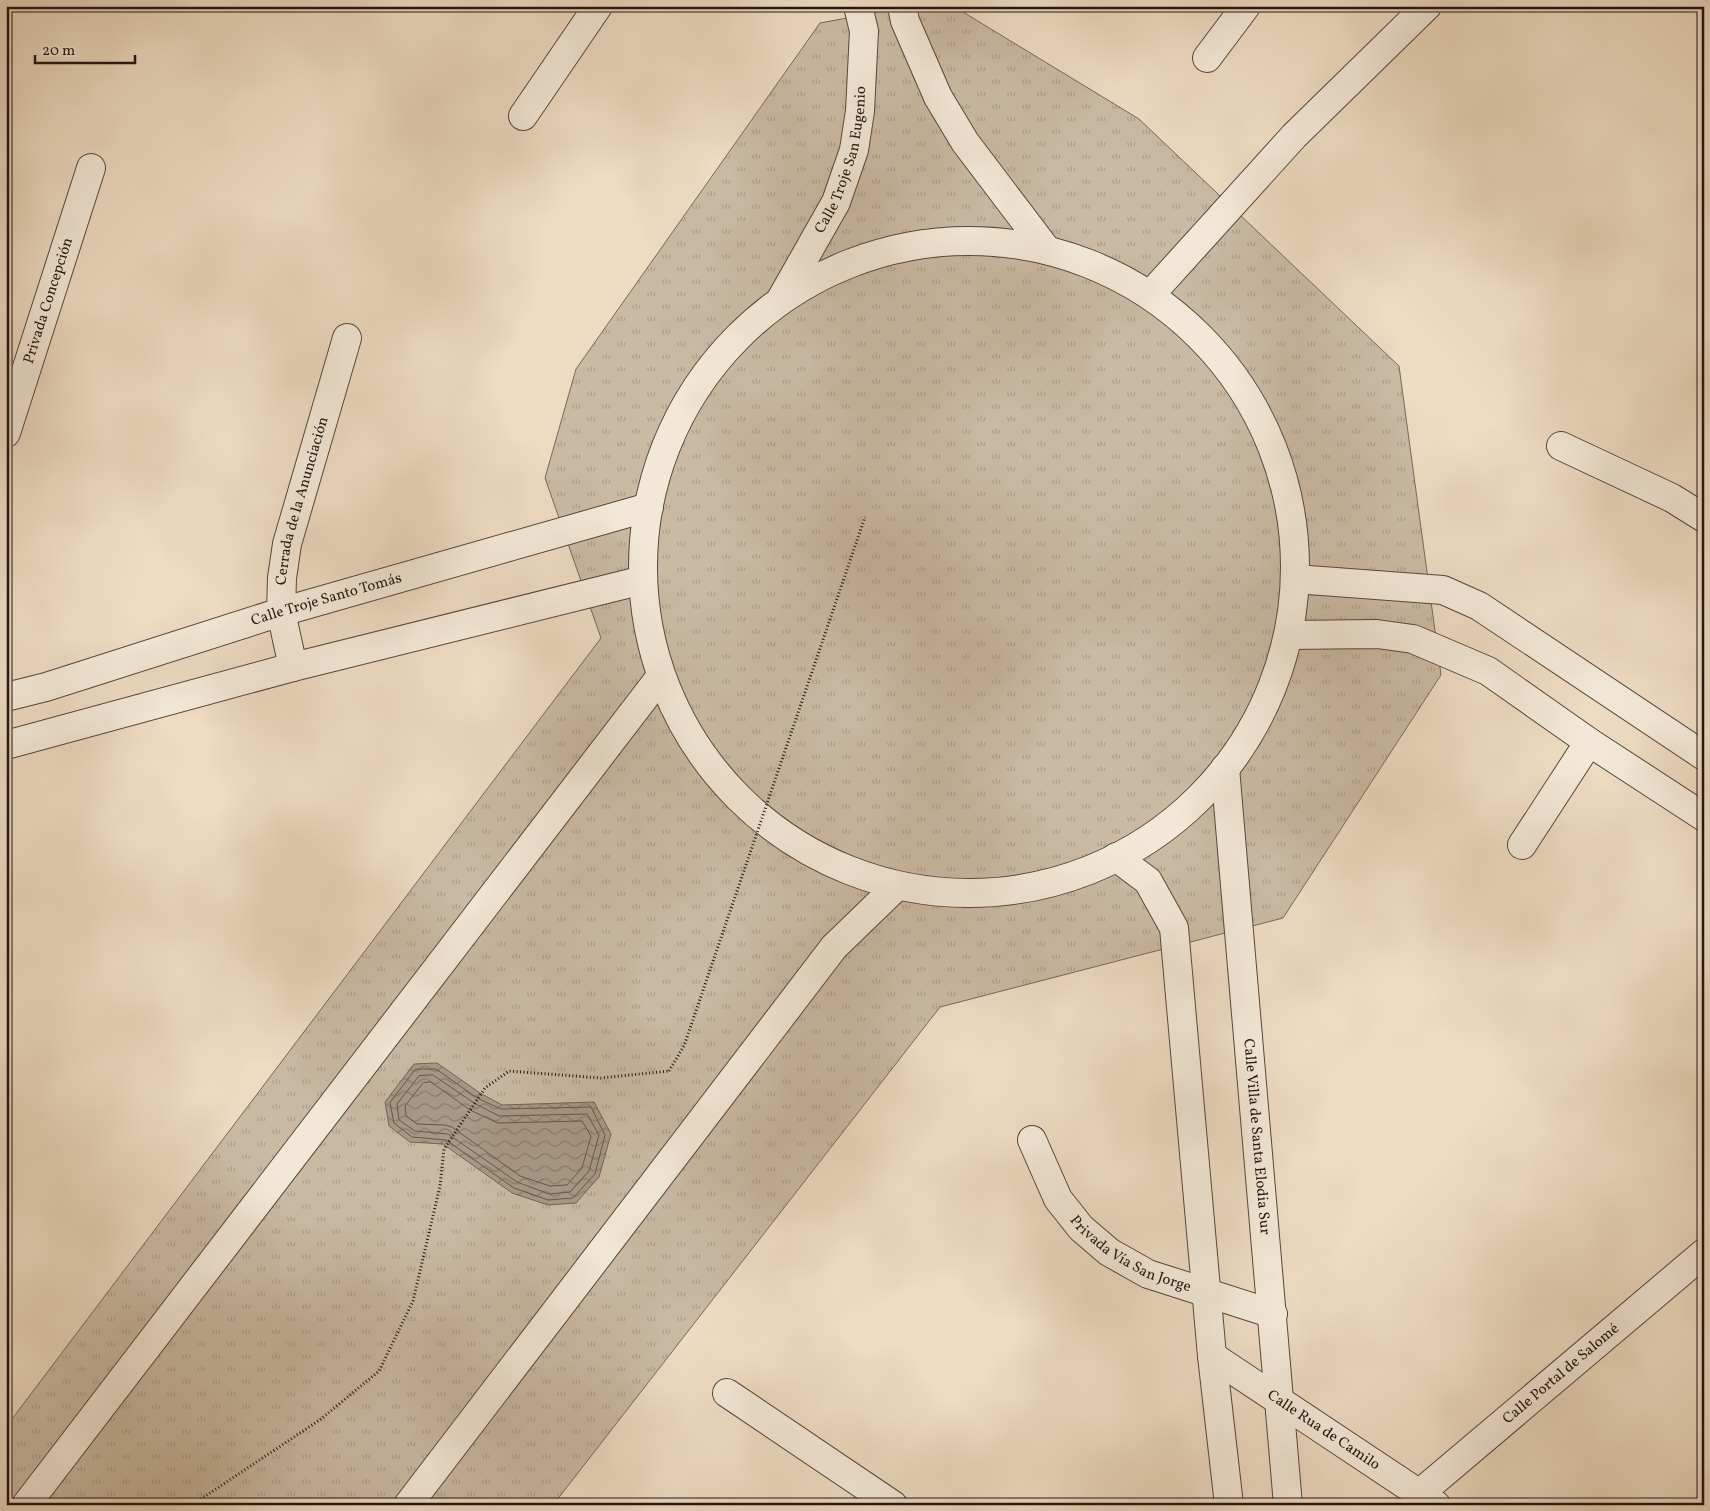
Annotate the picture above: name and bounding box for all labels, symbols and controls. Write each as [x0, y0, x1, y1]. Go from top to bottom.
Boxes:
scale bar [35, 32, 135, 64]
text: 20 m [42, 41, 75, 62]
street label: Calle Troje San Eugenio [810, 86, 872, 238]
street label: Privada Concepción [18, 235, 79, 366]
street label: Cerrada de la Anunciación [271, 414, 334, 585]
street label: Calle Troje Santo Tomás [248, 568, 404, 631]
street label: Calle Villa de Santa Elodia Sur [1238, 1038, 1275, 1236]
street label: Privada Vía San Jorge [1065, 1211, 1194, 1298]
street label: Calle Portal de Salomé [1498, 1319, 1624, 1429]
street label: Calle Rua de Camilo [1263, 1385, 1384, 1475]

